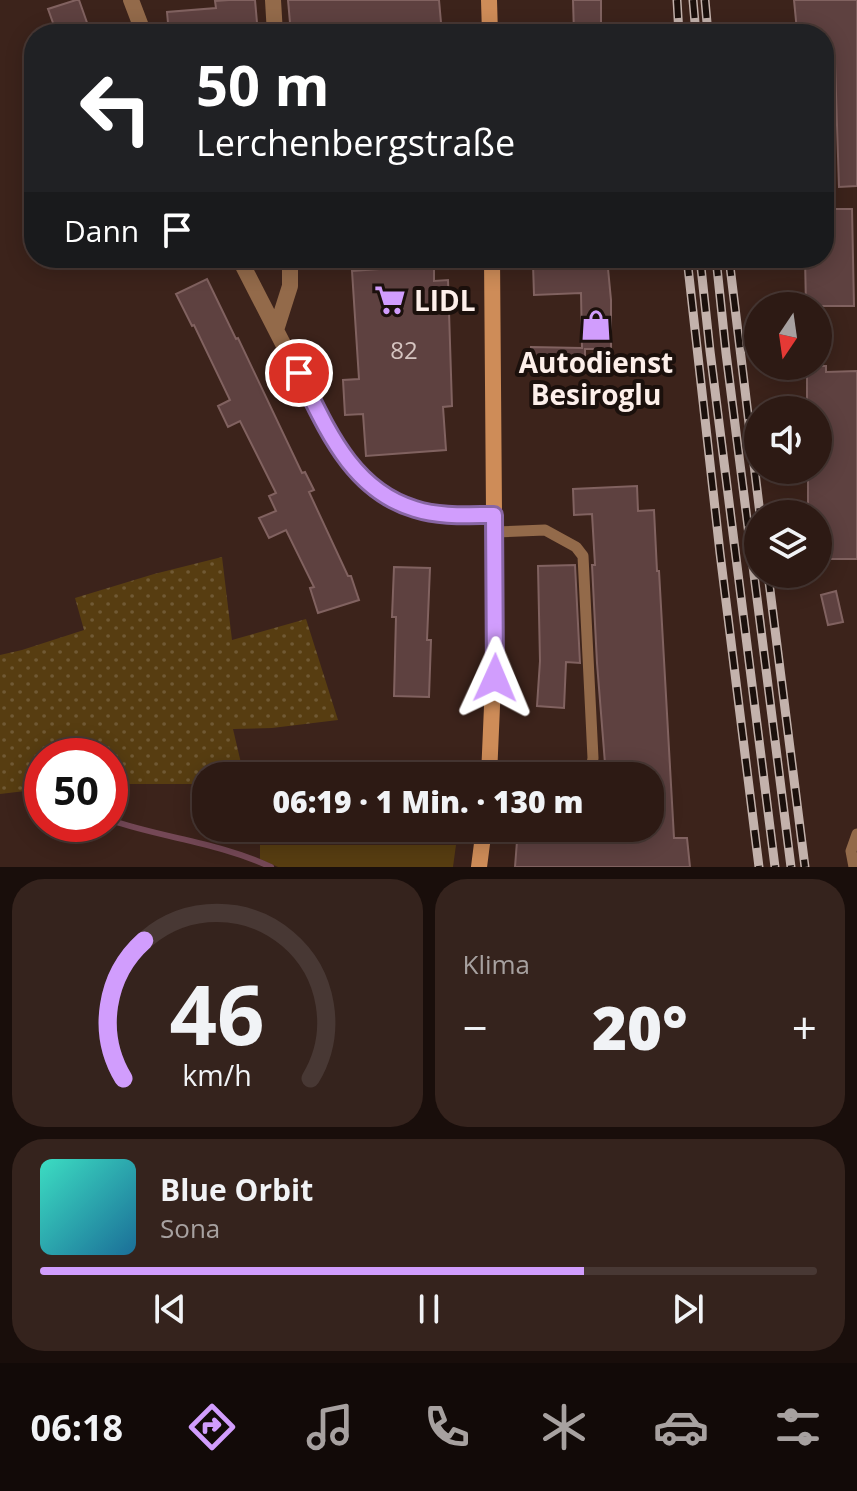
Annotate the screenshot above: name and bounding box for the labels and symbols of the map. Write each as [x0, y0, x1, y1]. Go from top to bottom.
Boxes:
place label: LIDL [414, 281, 476, 319]
supermarket icon: LIDL [373, 283, 407, 317]
north arrow [744, 292, 832, 380]
shop icon: Autodienst Besiroglu [579, 308, 613, 342]
house number: 82 [390, 333, 418, 366]
pin [265, 339, 333, 407]
place label: Autodienst Besiroglu [519, 343, 673, 413]
position arrow [453, 636, 537, 720]
speed limit sign: 50 [24, 738, 128, 842]

